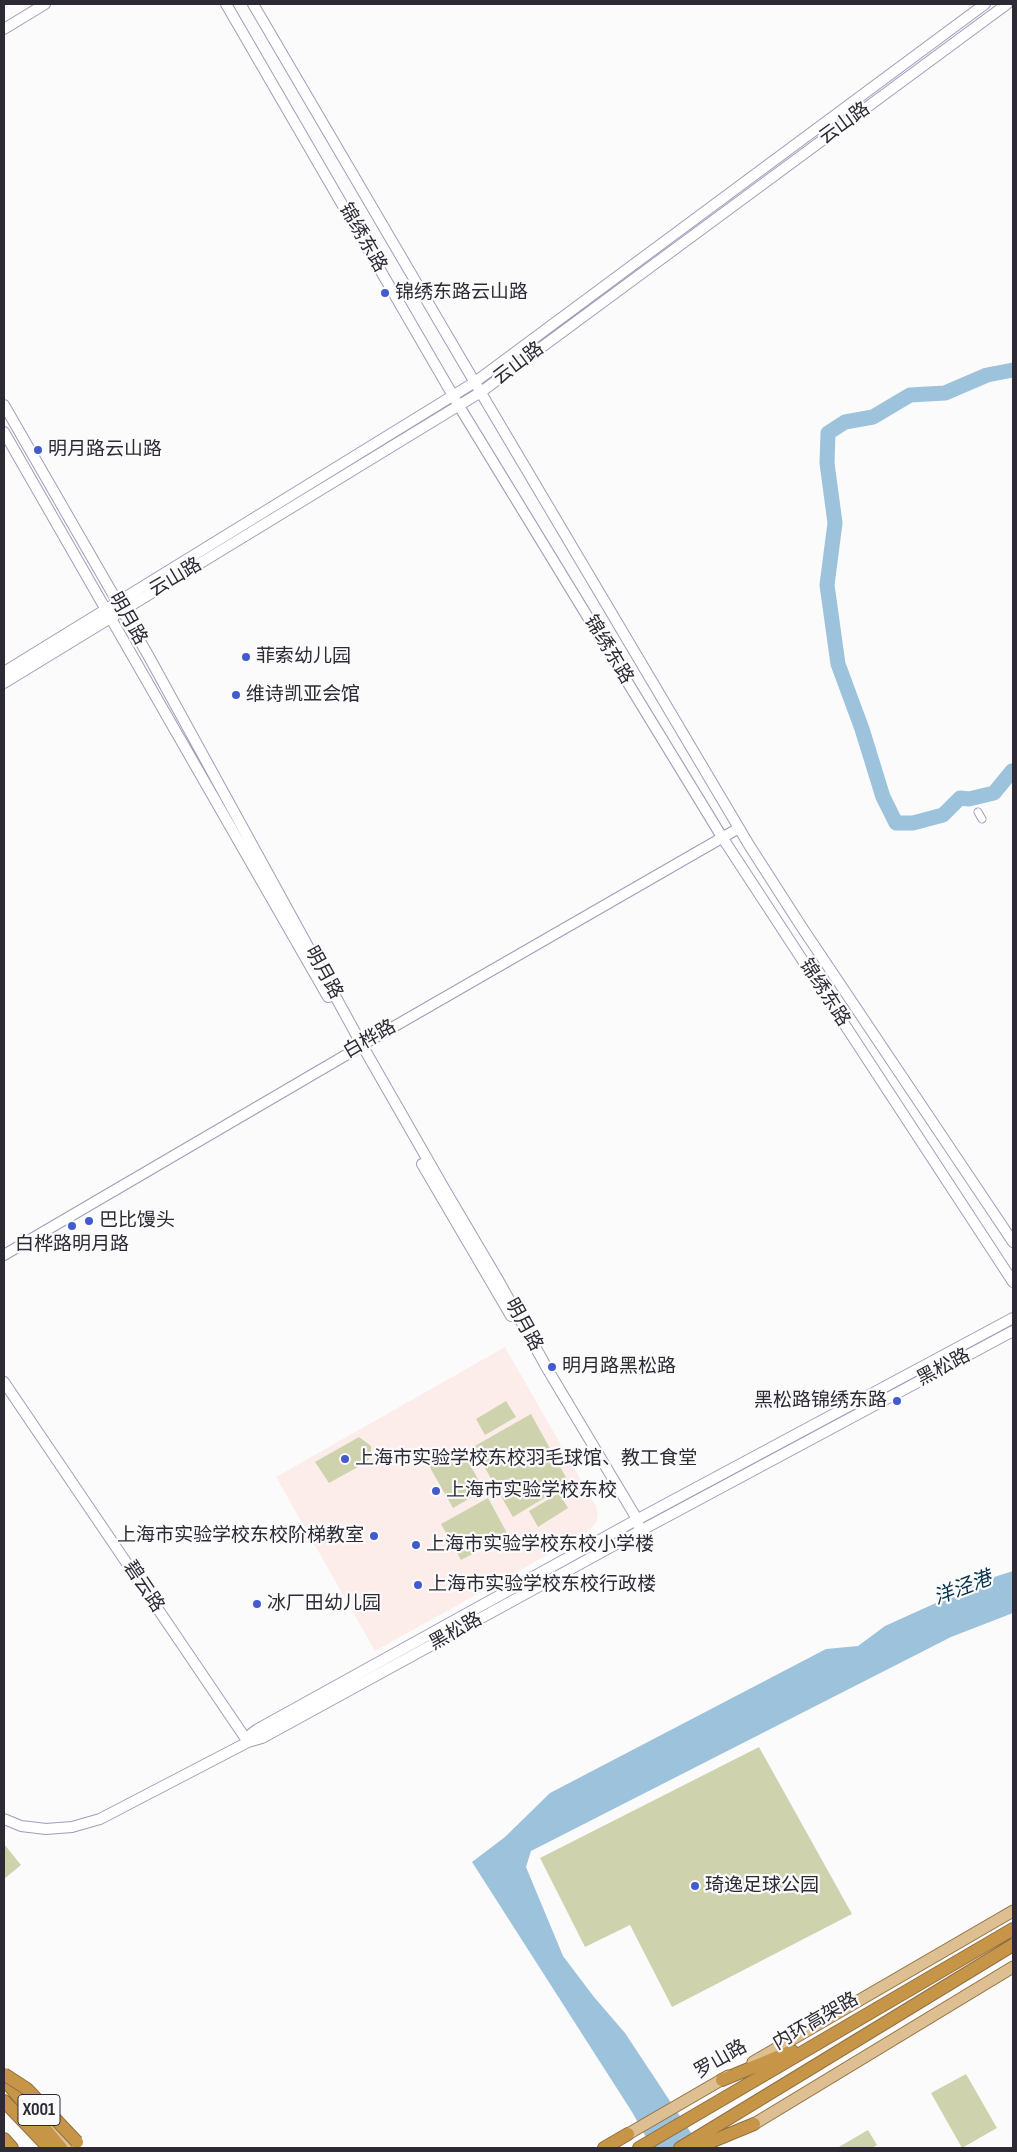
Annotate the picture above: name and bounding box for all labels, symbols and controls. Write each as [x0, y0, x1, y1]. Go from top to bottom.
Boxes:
street label: 云山路 [815, 98, 875, 150]
street label: 锦绣东路 [333, 199, 391, 277]
place label: 锦绣东路云山路 [395, 282, 528, 304]
marker: 锦绣东路云山路 [379, 287, 391, 299]
street label: 云山路 [489, 338, 549, 390]
place label: 明月路云山路 [48, 439, 162, 461]
marker: 明月路云山路 [32, 444, 44, 456]
street label: 云山路 [146, 554, 206, 602]
street label: 明月路 [103, 589, 151, 649]
street label: 锦绣东路 [579, 612, 637, 688]
place label: 菲索幼儿园 [256, 646, 351, 668]
marker: 菲索幼儿园 [240, 651, 252, 663]
place label: 维诗凯亚会馆 [246, 684, 360, 706]
marker: 维诗凯亚会馆 [230, 689, 242, 701]
street label: 明月路 [299, 943, 347, 1003]
street label: 锦绣东路 [794, 955, 854, 1031]
street label: 白桦路 [340, 1016, 400, 1064]
place label: 巴比馒头 [99, 1210, 175, 1232]
marker: 巴比馒头 [83, 1215, 95, 1227]
marker: 白桦路明月路 [66, 1220, 78, 1232]
place label: 白桦路明月路 [15, 1234, 129, 1256]
street label: 明月路 [499, 1295, 547, 1355]
street label: 黑松路 [913, 1345, 975, 1391]
place label: 明月路黑松路 [562, 1356, 676, 1378]
marker: 明月路黑松路 [546, 1361, 558, 1373]
place label: 黑松路锦绣东路 [754, 1390, 887, 1412]
marker: 黑松路锦绣东路 [891, 1395, 903, 1407]
place label: 上海市实验学校东校羽毛球馆、教工食堂 [355, 1448, 697, 1470]
marker: 上海市实验学校东校羽毛球馆、教工食堂 [339, 1453, 351, 1465]
place label: 上海市实验学校东校 [446, 1480, 617, 1502]
marker: 上海市实验学校东校 [430, 1485, 442, 1497]
place label: 上海市实验学校东校阶梯教室 [117, 1525, 364, 1547]
marker: 上海市实验学校东校阶梯教室 [368, 1530, 380, 1542]
place label: 上海市实验学校东校小学楼 [426, 1534, 654, 1556]
marker: 上海市实验学校东校小学楼 [410, 1539, 422, 1551]
street label: 碧云路 [118, 1557, 168, 1617]
water label: 洋泾港 [931, 1567, 995, 1611]
place label: 上海市实验学校东校行政楼 [428, 1574, 656, 1596]
marker: 上海市实验学校东校行政楼 [412, 1579, 424, 1591]
place label: 冰厂田幼儿园 [267, 1593, 381, 1615]
marker: 冰厂田幼儿园 [251, 1598, 263, 1610]
street label: 黑松路 [426, 1608, 486, 1656]
place label: 琦逸足球公园 [705, 1875, 819, 1897]
marker: 琦逸足球公园 [689, 1880, 701, 1892]
street label: 内环高架路 [769, 1988, 863, 2056]
street label: 罗山路 [691, 2036, 751, 2084]
road number: X001 [18, 2094, 60, 2126]

